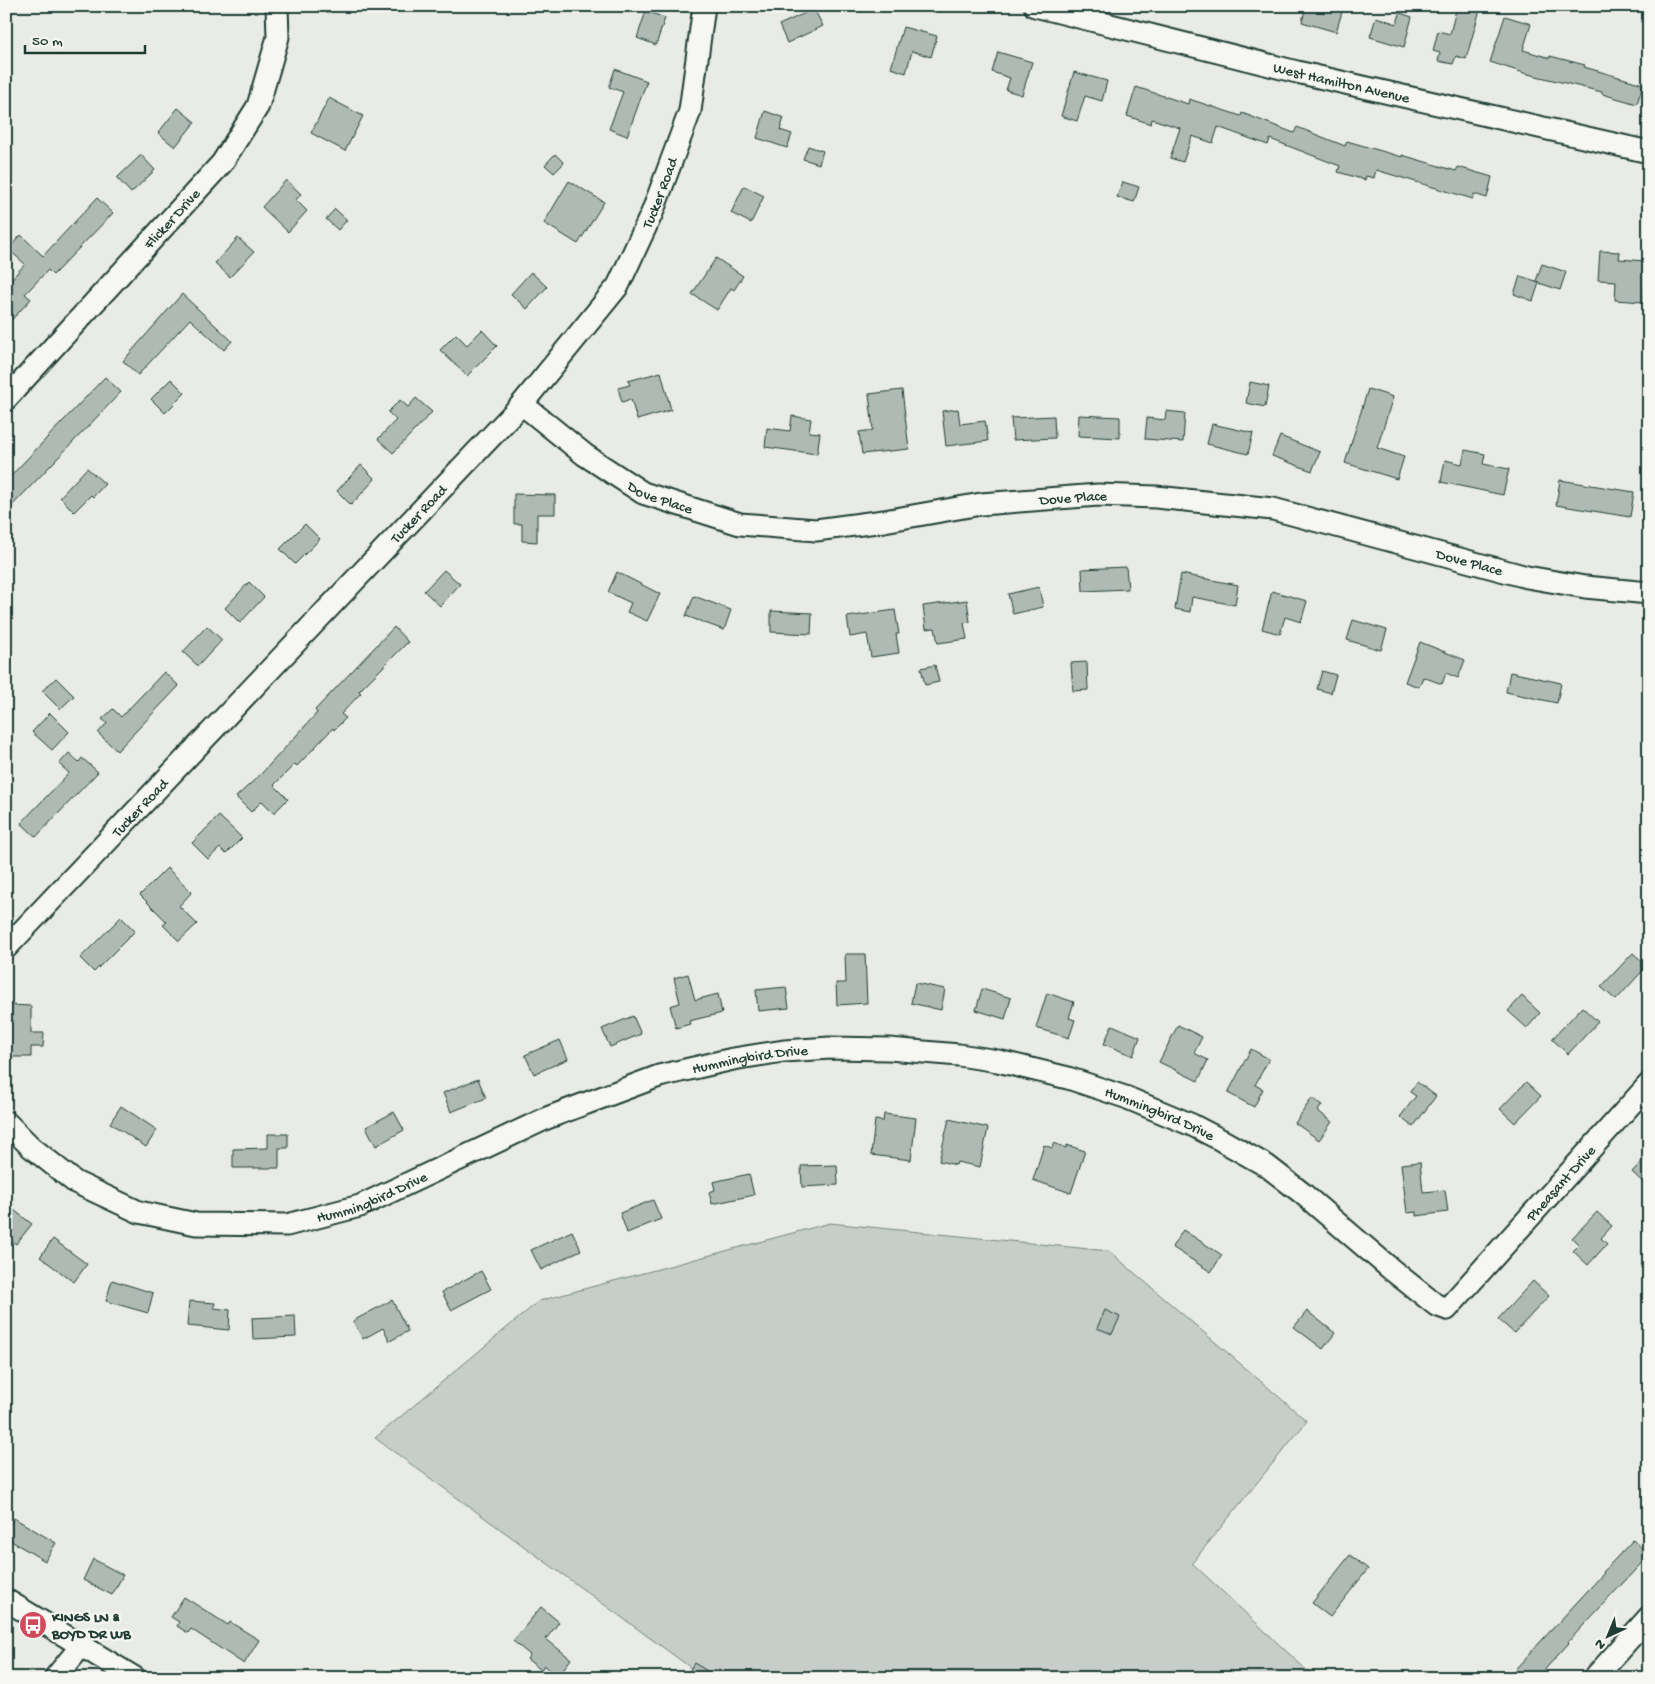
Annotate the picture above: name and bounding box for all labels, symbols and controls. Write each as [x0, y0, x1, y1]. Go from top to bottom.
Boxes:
scale bar [25, 22, 145, 54]
text: 50 m [32, 33, 63, 51]
street label: West Hamilton Avenue [1271, 59, 1412, 108]
street label: Tucker Road [639, 155, 683, 233]
street label: Flicker Drive [140, 186, 205, 254]
street label: Dove Place [622, 478, 695, 519]
street label: Tucker Road [387, 481, 453, 549]
street label: Dove Place [1038, 488, 1108, 511]
street label: Dove Place [1433, 546, 1505, 581]
street label: Tucker Road [108, 775, 174, 842]
street label: Hummingbird Drive [691, 1042, 809, 1079]
street label: Hummingbird Drive [1102, 1084, 1217, 1146]
street label: Pheasant Drive [1522, 1142, 1601, 1227]
street label: Hummingbird Drive [315, 1169, 431, 1228]
place label: KINGS LN & BOYD DR WB [51, 1609, 132, 1644]
bus stop icon: KINGS LN & BOYD DR WB [18, 1610, 48, 1640]
north arrow [1582, 1612, 1632, 1662]
text: N [1592, 1634, 1610, 1653]

